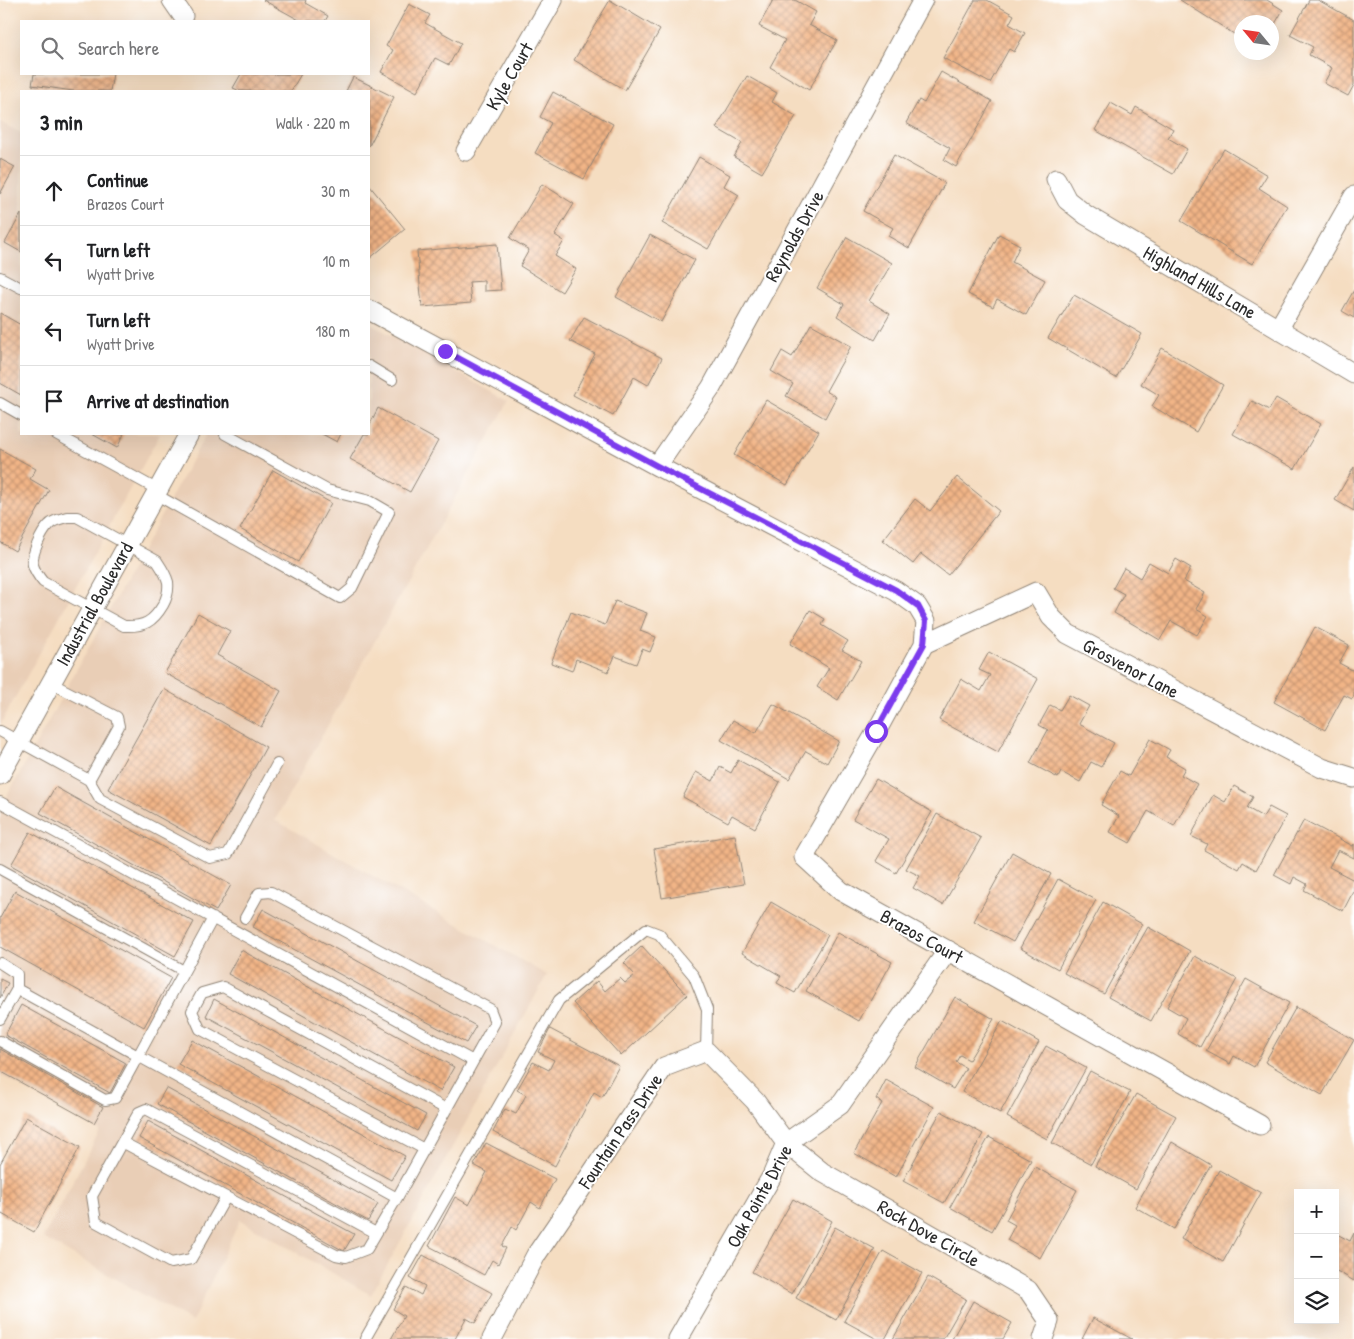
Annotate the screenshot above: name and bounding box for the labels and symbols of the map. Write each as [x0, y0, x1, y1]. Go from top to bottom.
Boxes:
north arrow [1234, 15, 1279, 60]
street label: Kyle Court [479, 37, 539, 115]
street label: Reynolds Drive [758, 185, 830, 286]
street label: Highland Hills Lane [1139, 239, 1261, 325]
route end [434, 340, 457, 363]
street label: Industrial Boulevard [49, 537, 139, 670]
street label: Grosvenor Lane [1078, 632, 1184, 704]
route start [865, 720, 888, 743]
street label: Brazos Court [876, 902, 969, 970]
street label: Fountain Pass Drive [571, 1068, 668, 1194]
street label: Oak Pointe Drive [720, 1139, 798, 1252]
street label: Rock Dove Circle [873, 1193, 985, 1273]

